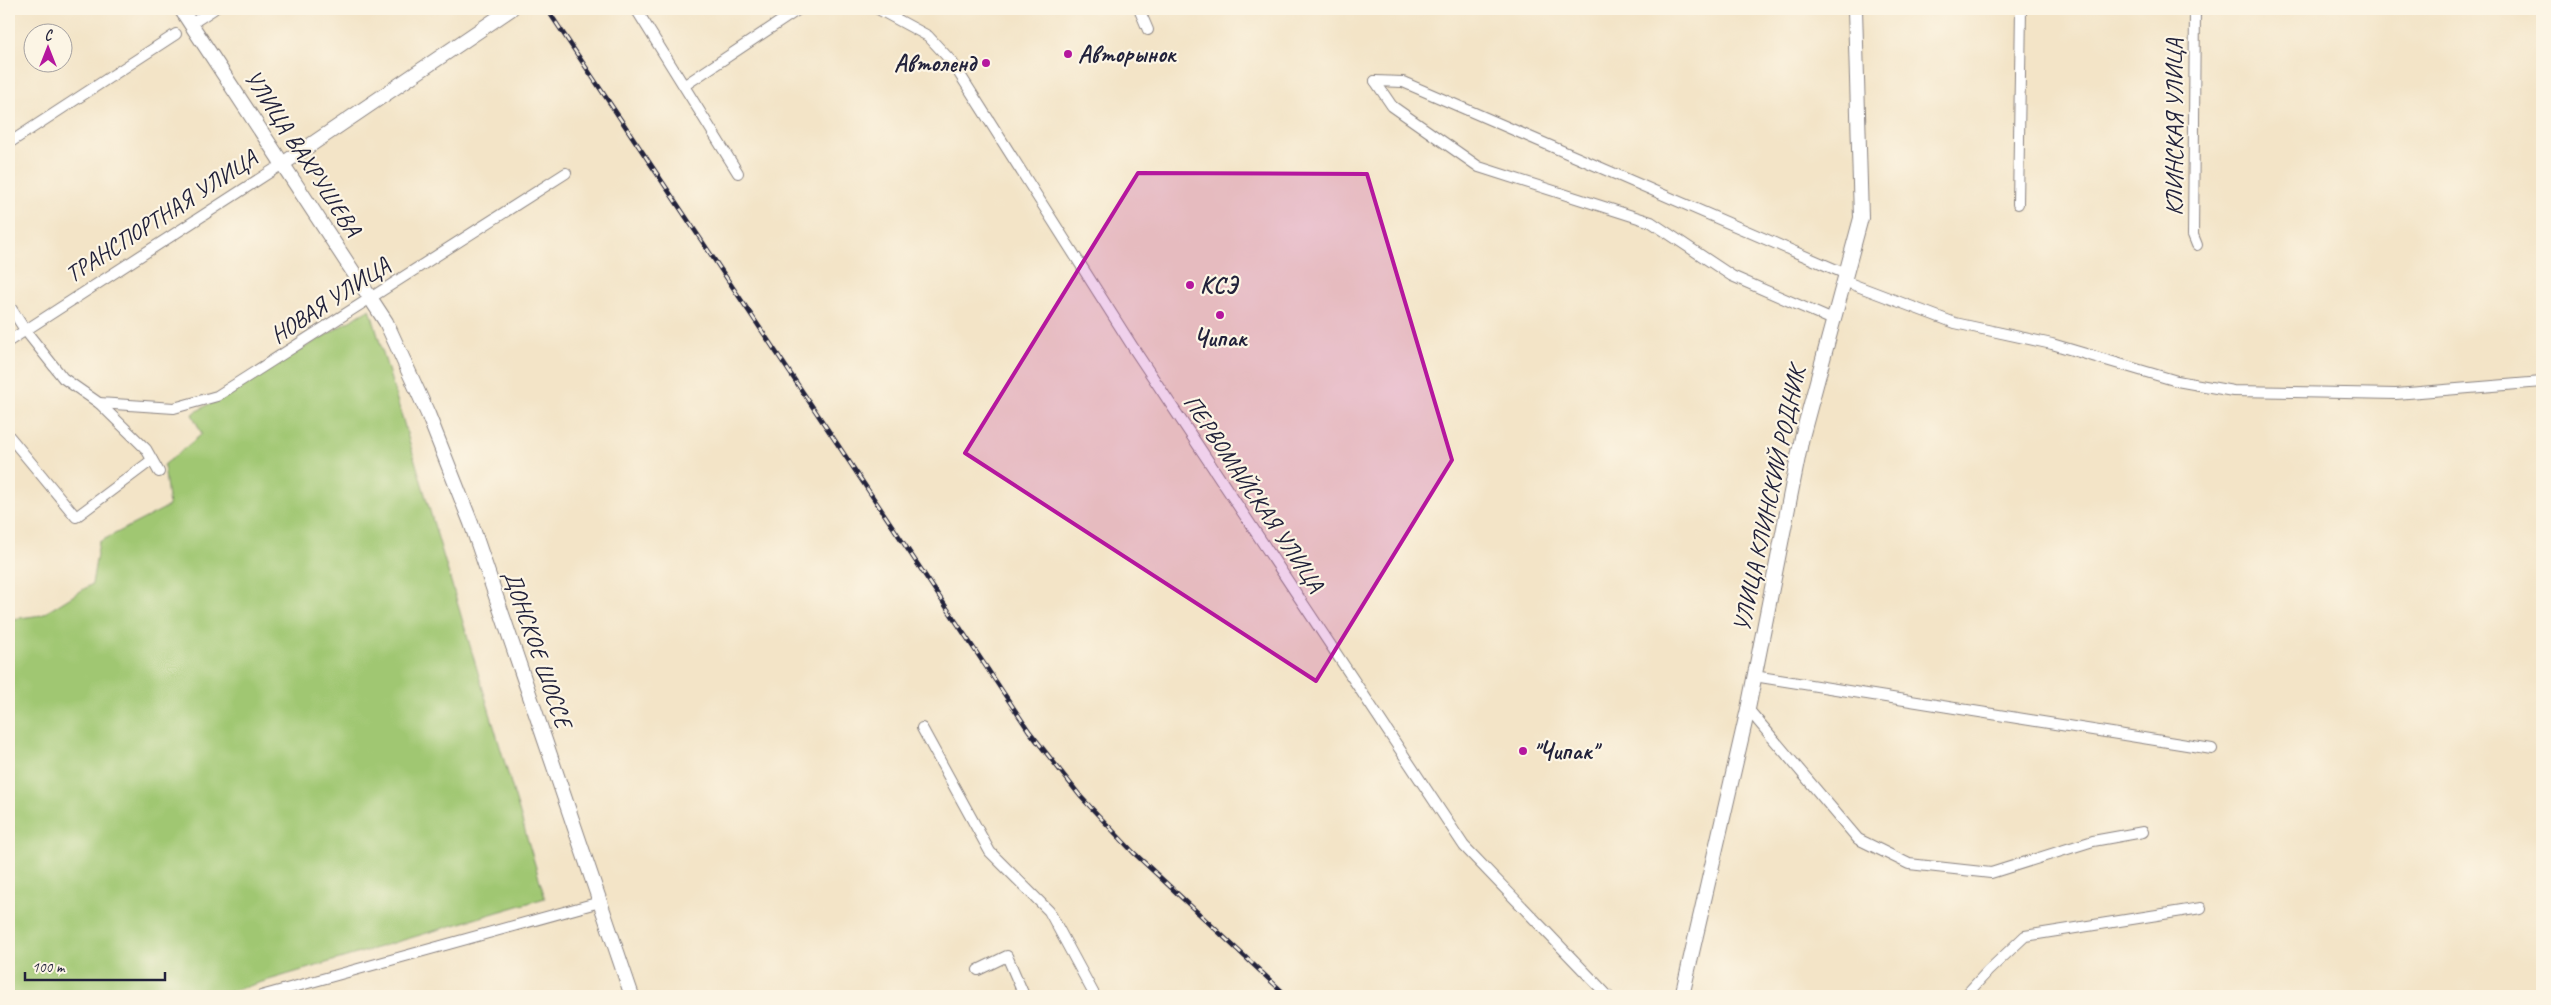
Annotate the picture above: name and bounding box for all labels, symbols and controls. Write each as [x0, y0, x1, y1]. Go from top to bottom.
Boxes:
north arrow [22, 22, 72, 72]
text: С [45, 27, 54, 44]
street label: КЛИНСКАЯ УЛИЦА [2159, 37, 2189, 216]
place label: Авторынок [1078, 39, 1178, 69]
place label: Автоленд [894, 48, 978, 78]
marker: Авторынок [1062, 48, 1074, 60]
marker: Автоленд [980, 57, 992, 69]
street label: УЛИЦА ВАХРУШЕВА [238, 64, 369, 243]
street label: ТРАНСПОРТНАЯ УЛИЦА [60, 142, 263, 289]
street label: НОВАЯ УЛИЦА [265, 250, 396, 350]
place label: КСЭ [1200, 270, 1239, 300]
marker: КСЭ [1184, 279, 1196, 291]
marker: Чипак [1214, 309, 1226, 321]
place label: Чипак [1194, 323, 1249, 353]
street label: УЛИЦА КЛИНСКИЙ РОДНИК [1726, 359, 1813, 634]
street label: ПЕРВОМАЙСКАЯ УЛИЦА [1177, 389, 1332, 598]
street label: ДОНСКОЕ ШОССЕ [497, 566, 580, 734]
place label: "Чипак" [1533, 736, 1603, 766]
marker: "Чипак" [1517, 745, 1529, 757]
scale bar [25, 950, 165, 982]
text: 100 m [32, 958, 66, 977]

